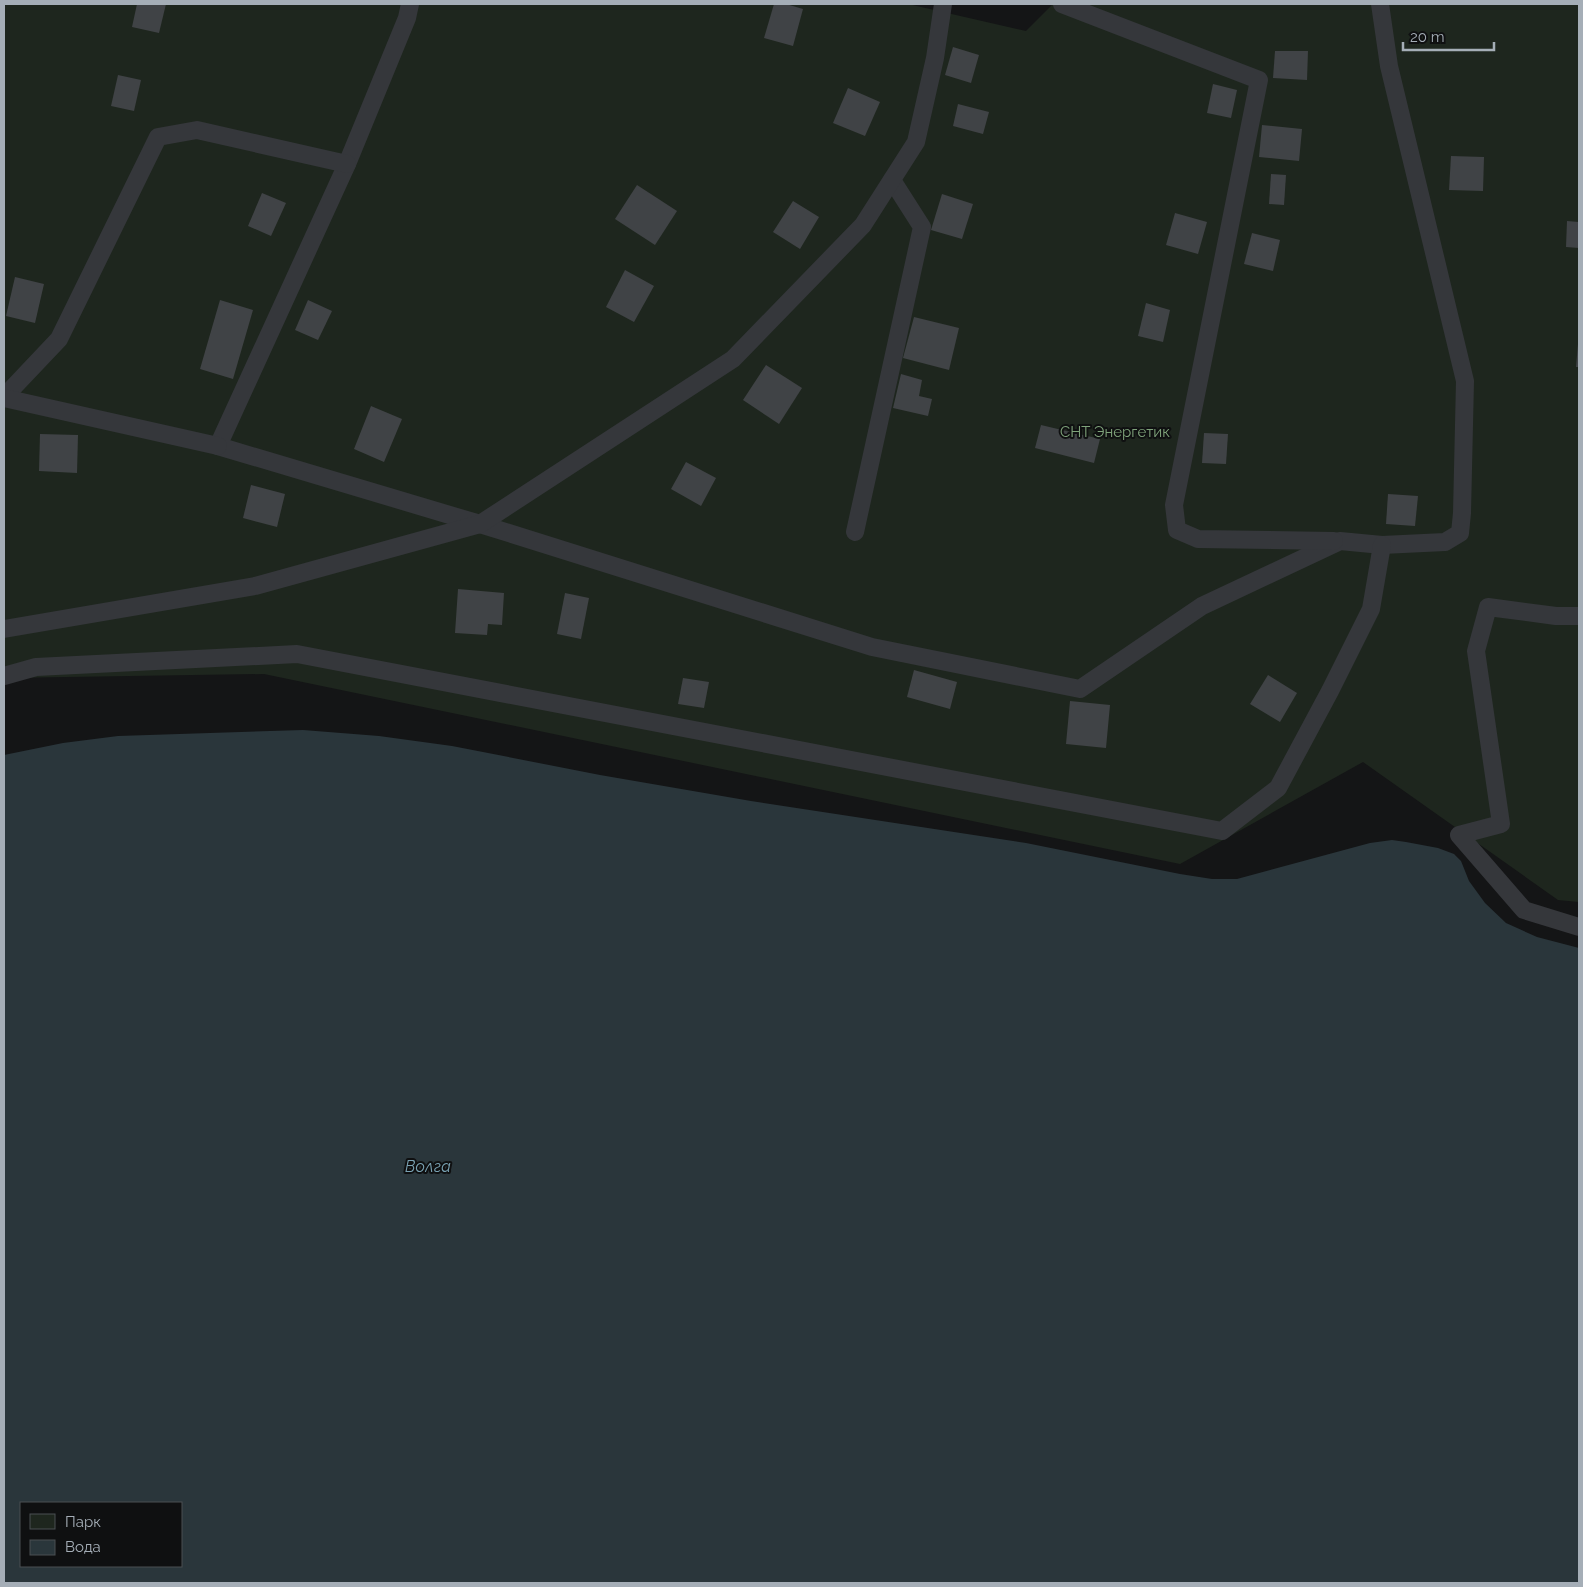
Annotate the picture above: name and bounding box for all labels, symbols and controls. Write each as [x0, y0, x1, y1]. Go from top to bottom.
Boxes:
scale bar [1403, 20, 1494, 52]
text: 20 m [1410, 28, 1445, 46]
park label: СНТ Энергетик [1060, 423, 1170, 441]
water label: Волга [405, 1157, 451, 1176]
legend [20, 1502, 182, 1567]
text: Парк [65, 1513, 101, 1531]
text: Вода [65, 1538, 101, 1556]

